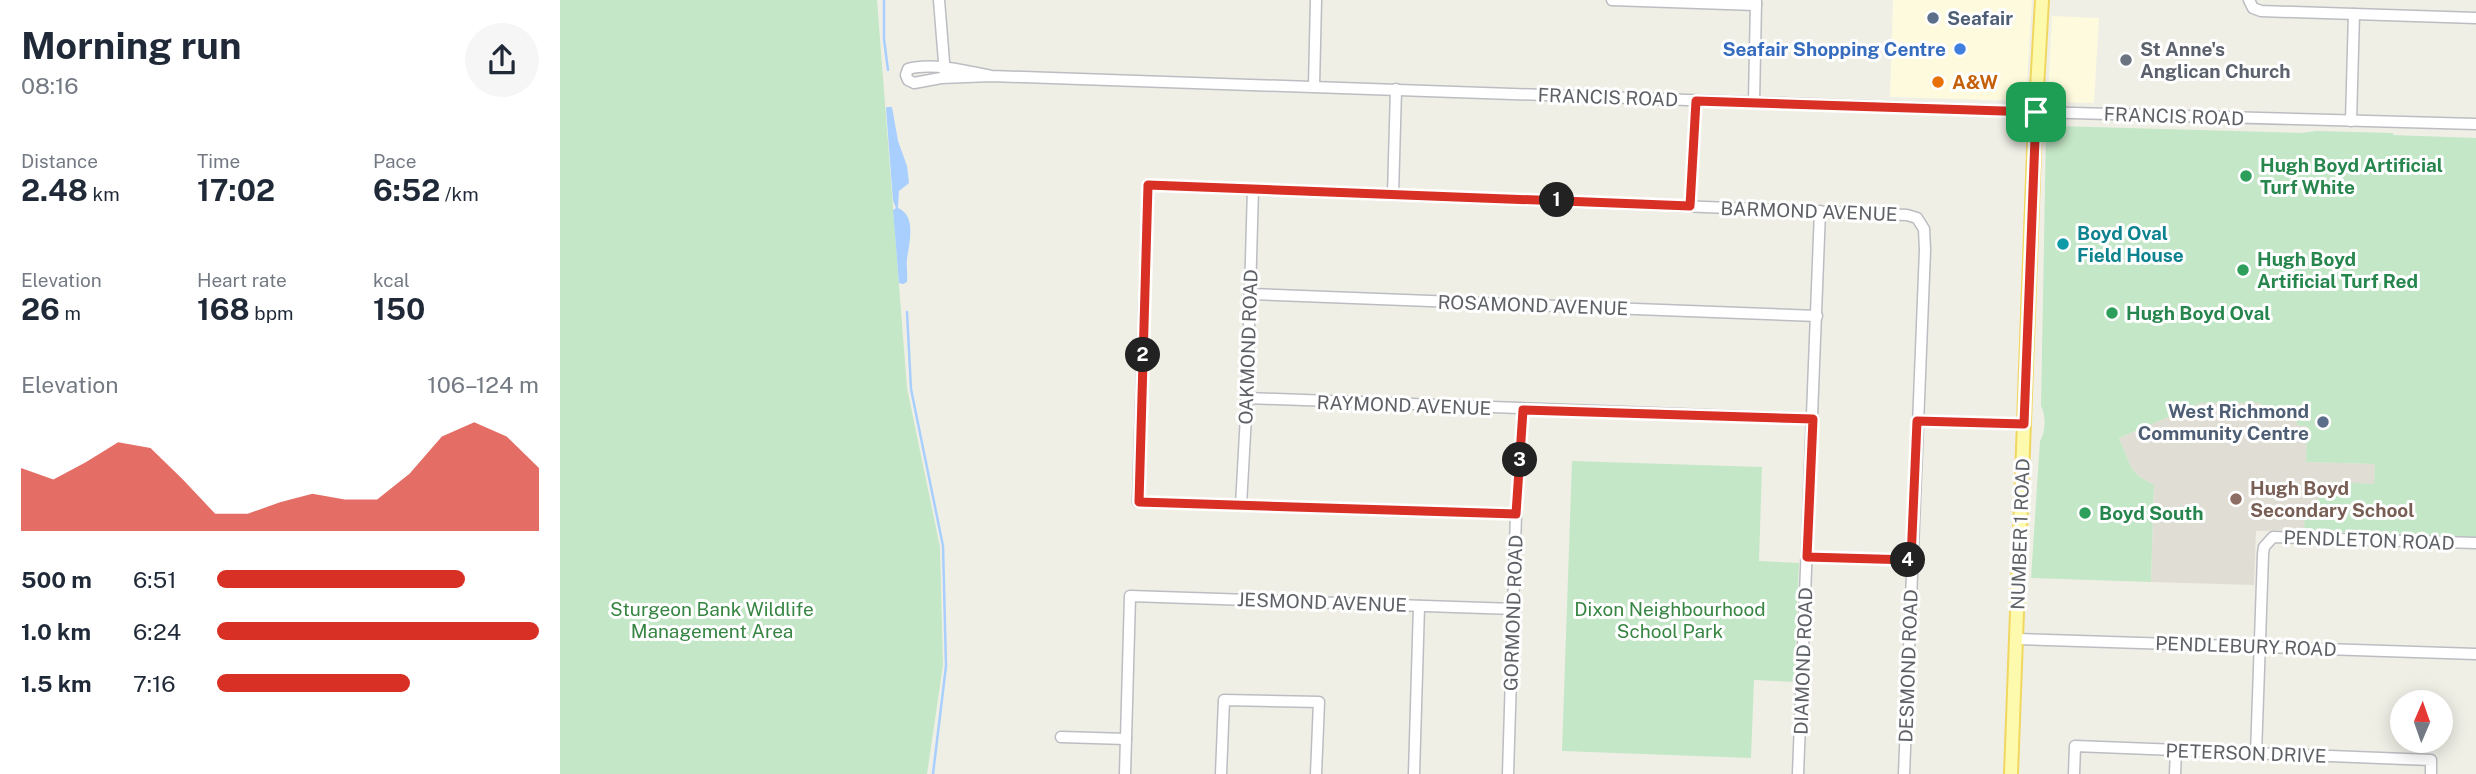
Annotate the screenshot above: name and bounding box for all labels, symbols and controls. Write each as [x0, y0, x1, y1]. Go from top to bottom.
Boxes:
place label: Seafair [1947, 7, 2013, 29]
marker: Seafair [1925, 10, 1941, 26]
text: Morning run [21, 23, 242, 68]
button: share [465, 23, 539, 97]
place label: Seafair Shopping Centre [1722, 38, 1946, 60]
place label: St Anne's Anglican Church [2140, 38, 2291, 82]
marker: Seafair Shopping Centre [1952, 41, 1968, 57]
marker: St Anne's Anglican Church [2118, 52, 2134, 68]
place label: A&W [1952, 71, 1999, 93]
text: 08:16 [21, 72, 79, 99]
marker: A&W [1930, 74, 1946, 90]
pin [2006, 82, 2066, 142]
street label: FRANCIS ROAD [1537, 84, 1679, 110]
icon: arrive [2017, 93, 2055, 131]
street label: FRANCIS ROAD [2103, 103, 2245, 129]
text: Distance [21, 150, 98, 172]
text: Time [197, 150, 240, 172]
text: Pace [373, 150, 416, 172]
place label: Hugh Boyd Artificial Turf White [2260, 154, 2443, 198]
marker: Hugh Boyd Artificial Turf White [2238, 168, 2254, 184]
text: 2.48 [21, 172, 88, 208]
text: 17:02 [197, 172, 275, 208]
text: 6:52 [373, 172, 440, 208]
pin: 1 [1539, 182, 1574, 218]
text: km [88, 183, 120, 205]
text: /km [440, 183, 479, 205]
text: 1 [1552, 188, 1561, 210]
street label: BARMOND AVENUE [1720, 197, 1898, 225]
place label: Boyd Oval Field House [2077, 222, 2184, 266]
marker: Boyd Oval Field House [2055, 236, 2071, 252]
place label: Hugh Boyd Artificial Turf Red [2257, 248, 2418, 292]
marker: Hugh Boyd Artificial Turf Red [2235, 262, 2251, 278]
text: Elevation [21, 269, 102, 291]
text: Heart rate [197, 269, 287, 291]
text: kcal [373, 269, 410, 291]
street label: OAKMOND ROAD [1234, 269, 1262, 425]
text: 26 [21, 291, 60, 327]
text: 168 [197, 291, 250, 327]
text: 150 [373, 291, 425, 327]
street label: ROSAMOND AVENUE [1437, 291, 1629, 319]
text: m [60, 302, 81, 324]
text: bpm [250, 302, 293, 324]
place label: Hugh Boyd Oval [2126, 302, 2270, 324]
marker: Hugh Boyd Oval [2104, 305, 2120, 321]
pin: 2 [1126, 338, 1160, 372]
text: 2 [1136, 343, 1149, 365]
text: Elevation [21, 371, 119, 398]
text: 106–124 m [427, 371, 539, 398]
street label: RAYMOND AVENUE [1316, 391, 1492, 419]
place label: West Richmond Community Centre [2138, 400, 2309, 444]
marker: West Richmond Community Centre [2315, 414, 2331, 430]
pin: 3 [1502, 442, 1538, 477]
text: 3 [1513, 448, 1526, 470]
street label: NUMBER 1 ROAD [2006, 458, 2034, 610]
place label: Hugh Boyd Secondary School [2250, 477, 2415, 521]
marker: Hugh Boyd Secondary School [2228, 491, 2244, 507]
place label: Boyd South [2099, 502, 2203, 524]
marker: Boyd South [2077, 505, 2093, 521]
street label: PENDLETON ROAD [2283, 526, 2455, 554]
street label: GORMOND ROAD [1499, 535, 1527, 691]
pin: 4 [1890, 542, 1926, 578]
text: 4 [1901, 548, 1914, 570]
text: 500 m [21, 566, 92, 593]
text: 6:51 [133, 566, 177, 593]
street label: DIAMOND ROAD [1789, 587, 1817, 735]
street label: JESMOND AVENUE [1237, 588, 1407, 616]
street label: DESMOND ROAD [1894, 589, 1922, 743]
park label: Sturgeon Bank Wildlife Management Area [610, 598, 814, 642]
park label: Dixon Neighbourhood School Park [1574, 598, 1766, 642]
text: 1.0 km [21, 618, 91, 645]
text: 6:24 [133, 618, 181, 645]
street label: PENDLEBURY ROAD [2155, 632, 2337, 660]
text: 1.5 km [21, 670, 92, 697]
text: 7:16 [133, 670, 176, 697]
north arrow [2390, 690, 2454, 752]
map controls [2390, 690, 2453, 753]
street label: PETERSON DRIVE [2165, 739, 2327, 767]

